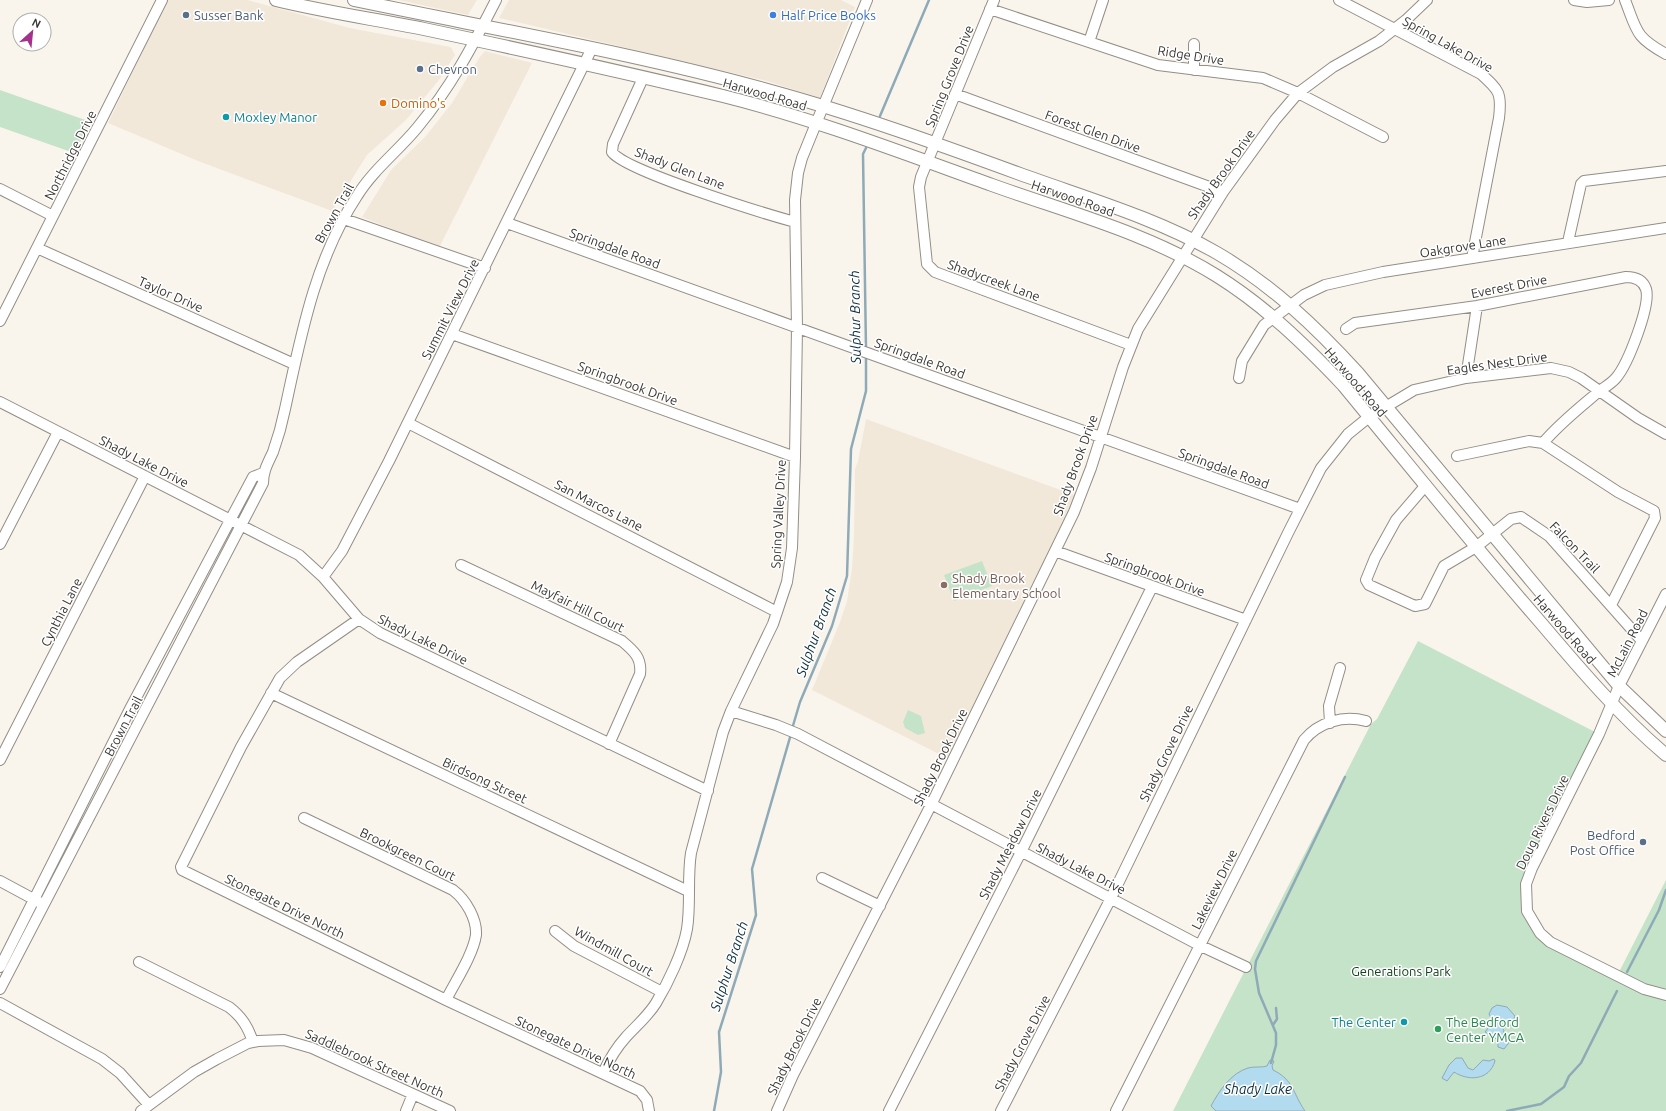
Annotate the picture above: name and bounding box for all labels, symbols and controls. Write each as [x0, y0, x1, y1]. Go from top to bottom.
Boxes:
place label: Susser Bank [194, 8, 264, 22]
place label: Half Price Books [781, 8, 876, 22]
marker: Susser Bank [181, 10, 191, 20]
marker: Half Price Books [768, 10, 778, 20]
north arrow [12, 12, 52, 52]
street label: Spring Lake Drive [1400, 13, 1496, 75]
text: N [30, 16, 43, 30]
street label: Spring Grove Drive [922, 23, 976, 129]
street label: Ridge Drive [1157, 43, 1225, 67]
place label: Chevron [428, 62, 477, 76]
marker: Chevron [415, 64, 425, 74]
street label: Harwood Road [721, 75, 809, 113]
place label: Domino's [391, 96, 446, 110]
marker: Domino's [378, 98, 388, 108]
street label: Forest Glen Drive [1043, 107, 1143, 155]
street label: Northridge Drive [41, 108, 99, 202]
place label: Moxley Manor [234, 110, 317, 124]
marker: Moxley Manor [221, 112, 231, 122]
street label: Shady Brook Drive [1185, 126, 1257, 222]
street label: Shady Glen Lane [633, 144, 727, 192]
street label: Harwood Road [1030, 177, 1116, 219]
street label: Brown Trail [312, 180, 356, 245]
street label: Springdale Road [568, 225, 662, 271]
street label: Oakgrove Lane [1419, 232, 1507, 260]
street label: Summit View Drive [419, 256, 481, 362]
street label: Shadycreek Lane [946, 257, 1042, 303]
water label: Sulphur Branch [846, 270, 864, 365]
street label: Everest Drive [1470, 272, 1548, 300]
street label: Taylor Drive [136, 274, 206, 314]
street label: Springdale Road [873, 335, 967, 381]
street label: Harwood Road [1322, 345, 1390, 419]
street label: Eagles Nest Drive [1446, 349, 1548, 377]
street label: Springbrook Drive [576, 358, 680, 408]
street label: Shady Brook Drive [1050, 413, 1100, 517]
street label: Shady Lake Drive [97, 432, 191, 490]
street label: Springdale Road [1177, 445, 1271, 491]
street label: Spring Valley Drive [768, 459, 788, 569]
street label: San Marcos Lane [553, 477, 645, 533]
street label: Falcon Trail [1547, 519, 1603, 576]
street label: Springbrook Drive [1103, 549, 1207, 599]
place label: Shady Brook Elementary School [952, 571, 1061, 600]
street label: Cynthia Lane [38, 575, 84, 649]
street label: Mayfair Hill Court [529, 577, 627, 635]
marker: Shady Brook Elementary School [939, 580, 949, 590]
water label: Sulphur Branch [792, 585, 840, 680]
street label: Harwood Road [1531, 592, 1599, 666]
street label: McLain Road [1604, 607, 1650, 679]
street label: Shady Lake Drive [376, 611, 470, 667]
street label: Brown Trail [101, 693, 145, 759]
street label: Shady Grove Drive [1136, 702, 1196, 804]
street label: Shady Brook Drive [910, 706, 970, 808]
street label: Birdsong Street [441, 754, 529, 806]
street label: Doug Rivers Drive [1513, 772, 1571, 872]
street label: Shady Meadow Drive [976, 787, 1044, 901]
street label: Brookgreen Court [358, 825, 458, 883]
place label: Bedford Post Office [1570, 828, 1635, 857]
marker: Bedford Post Office [1638, 837, 1648, 847]
street label: Shady Lake Drive [1034, 839, 1128, 897]
street label: Lakeview Drive [1189, 847, 1239, 931]
street label: Stonegate Drive North [223, 871, 347, 941]
water label: Sulphur Branch [707, 919, 751, 1014]
street label: Windmill Court [572, 924, 656, 978]
park label: Generations Park [1351, 964, 1451, 978]
street label: Shady Grove Drive [992, 993, 1052, 1093]
street label: Shady Brook Drive [764, 995, 824, 1097]
street label: Stonegate Drive North [513, 1013, 639, 1081]
place label: The Center [1331, 1015, 1396, 1029]
place label: The Bedford Center YMCA [1446, 1015, 1525, 1044]
marker: The Center [1399, 1017, 1409, 1027]
marker: The Bedford Center YMCA [1433, 1024, 1443, 1034]
street label: Saddlebrook Street North [304, 1026, 446, 1100]
water label: Shady Lake [1223, 1081, 1292, 1097]

